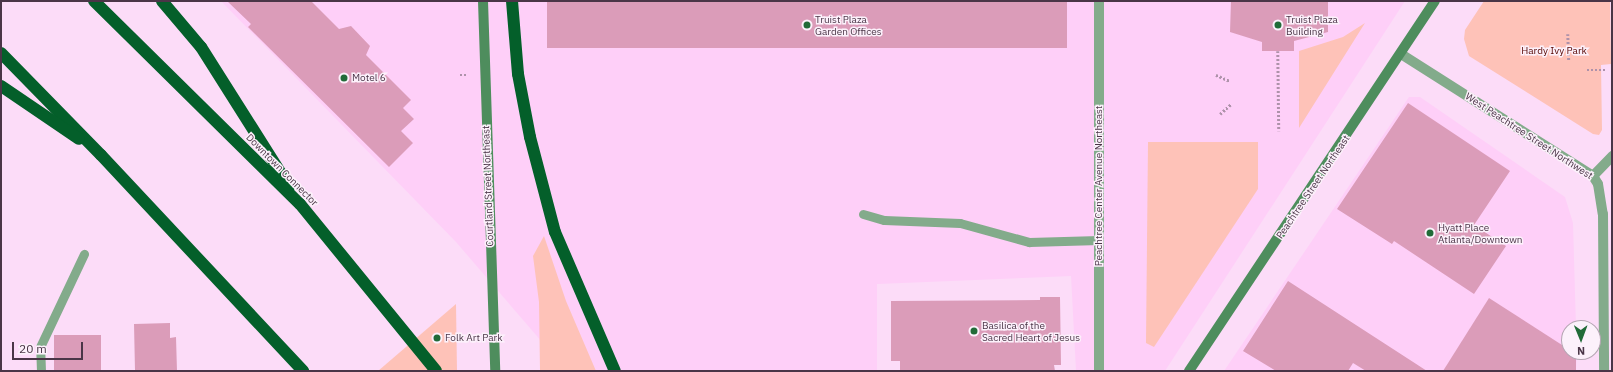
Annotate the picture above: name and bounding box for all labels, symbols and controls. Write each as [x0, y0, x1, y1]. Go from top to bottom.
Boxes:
place label: Truist Plaza Garden Offices [815, 13, 882, 36]
place label: Truist Plaza Building [1286, 13, 1338, 36]
marker: Truist Plaza Garden Offices [802, 20, 812, 30]
marker: Truist Plaza Building [1273, 20, 1283, 30]
park label: Hardy Ivy Park [1521, 45, 1587, 57]
place label: Motel 6 [352, 72, 386, 84]
marker: Motel 6 [339, 73, 349, 83]
street label: West Peachtree Street Northwest [1463, 90, 1595, 182]
street label: Peachtree Center Avenue Northeast [1093, 106, 1105, 266]
street label: Courtland Street Northeast [480, 125, 496, 247]
street label: Downtown Connector [244, 132, 320, 208]
street label: Peachtree Street Northeast [1274, 133, 1352, 241]
place label: Hyatt Place Atlanta/Downtown [1438, 221, 1522, 244]
marker: Hyatt Place Atlanta/Downtown [1425, 228, 1435, 238]
place label: Basilica of the Sacred Heart of Jesus [982, 319, 1080, 342]
north arrow [1561, 320, 1601, 360]
marker: Basilica of the Sacred Heart of Jesus [969, 326, 979, 336]
place label: Folk Art Park [445, 332, 503, 344]
marker: Folk Art Park [432, 333, 442, 343]
scale bar [14, 334, 85, 360]
text: 20 m [19, 341, 47, 356]
text: N [1577, 344, 1585, 358]

